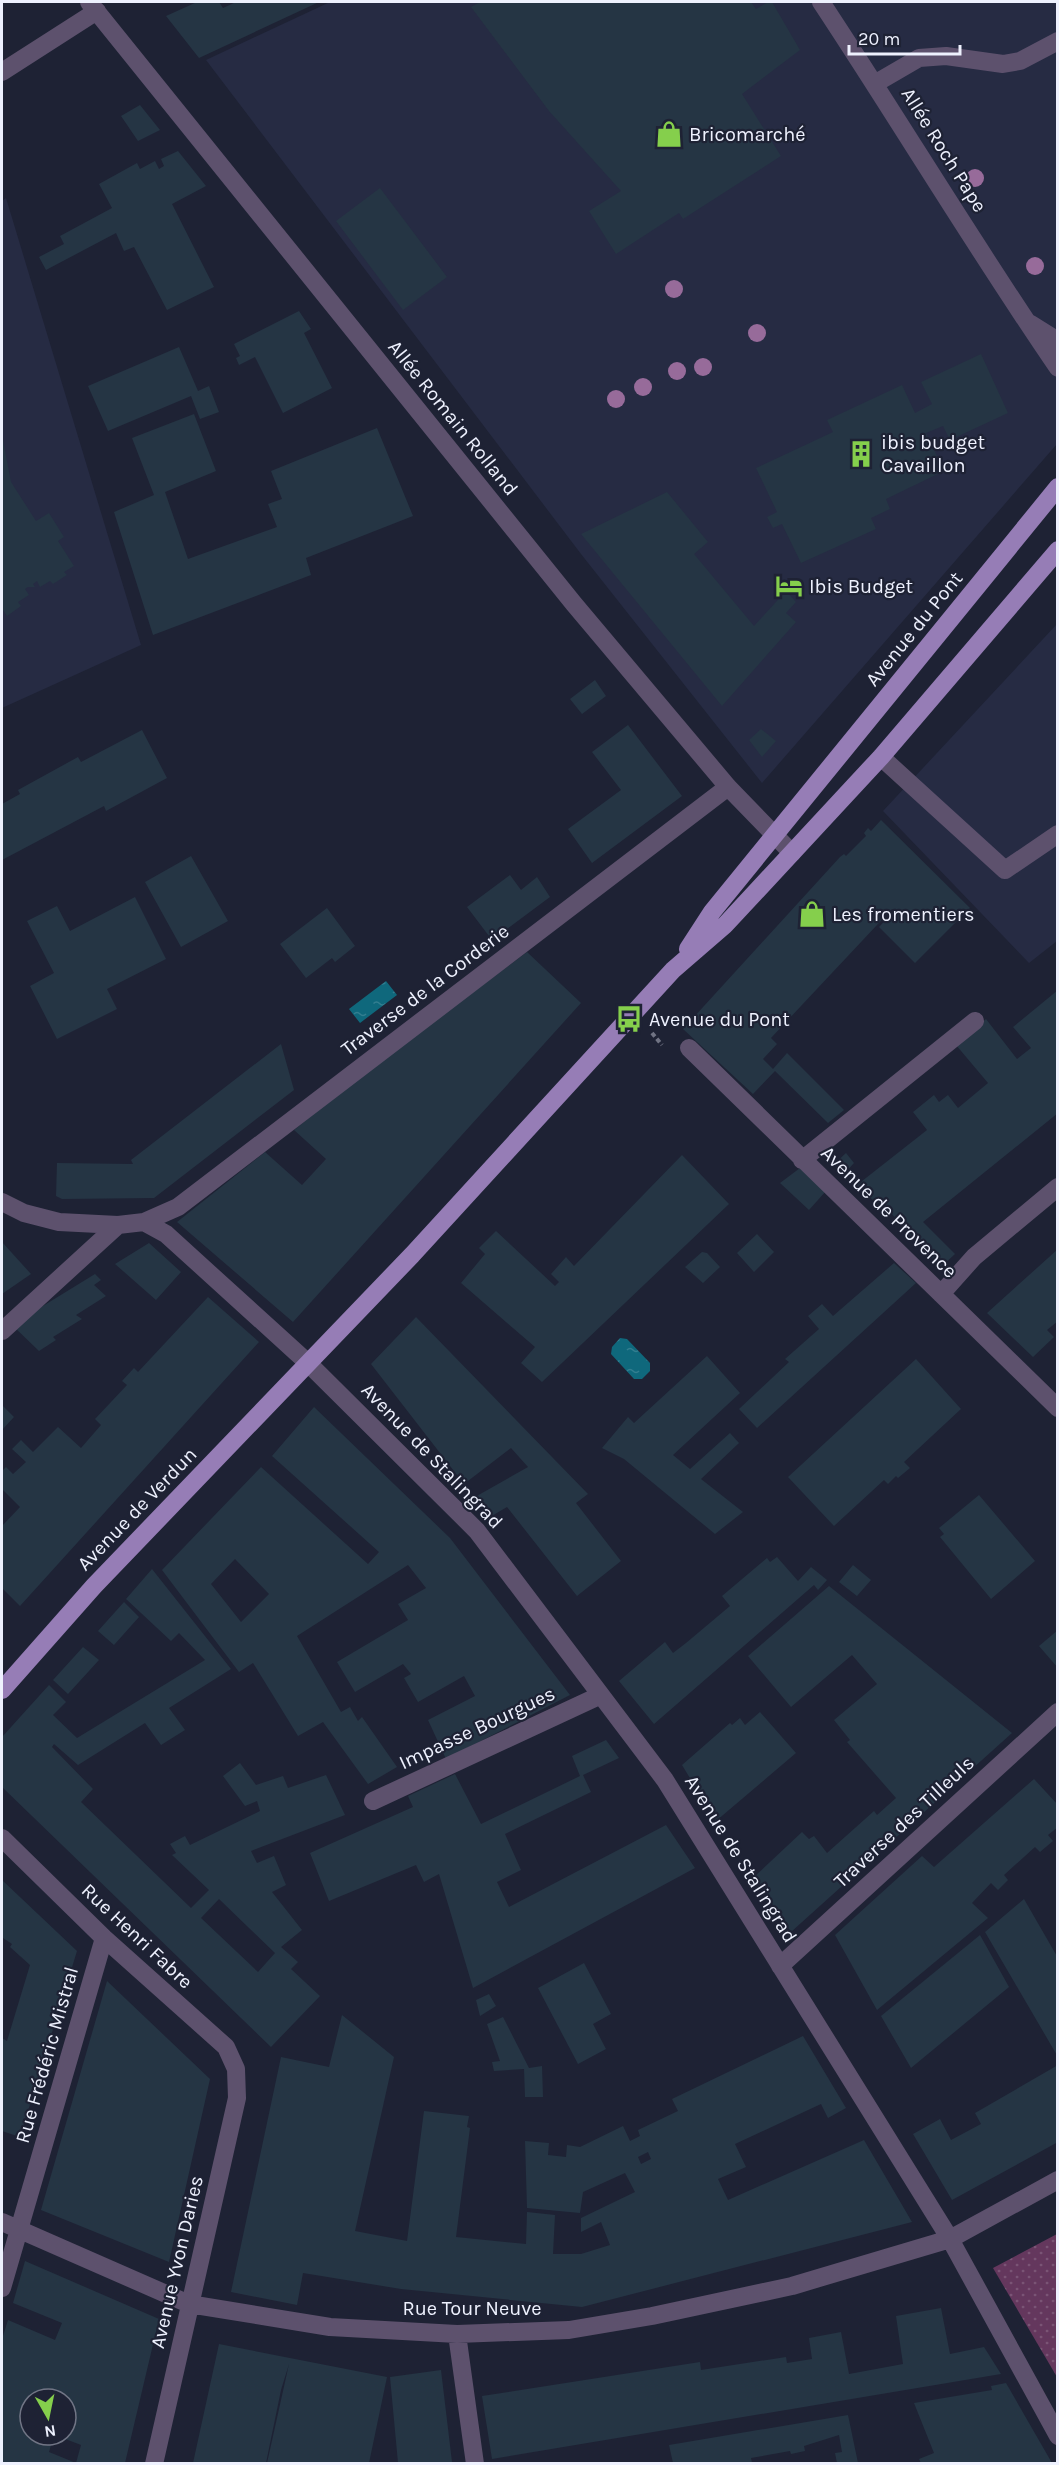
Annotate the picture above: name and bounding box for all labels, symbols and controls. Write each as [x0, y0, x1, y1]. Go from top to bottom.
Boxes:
scale bar [849, 18, 960, 56]
text: 20 m [858, 28, 900, 50]
street label: Allée Roch Pape [897, 84, 991, 216]
shop icon: Bricomarché [654, 119, 684, 149]
place label: Bricomarché [689, 123, 805, 146]
street label: Allée Romain Rolland [383, 336, 523, 500]
place label: ibis budget Cavaillon [881, 431, 985, 477]
building icon: ibis budget Cavaillon [846, 439, 876, 469]
street label: Avenue du Pont [861, 567, 968, 691]
hotel icon: Ibis Budget [774, 571, 804, 601]
place label: Ibis Budget [809, 575, 914, 598]
shop icon: Les fromentiers [797, 899, 827, 929]
place label: Les fromentiers [832, 903, 974, 926]
street label: Traverse de la Corderie [337, 919, 513, 1061]
bus stop icon: Avenue du Pont [614, 1004, 644, 1034]
place label: Avenue du Pont [649, 1008, 790, 1031]
street label: Avenue de Provence [816, 1141, 962, 1283]
street label: Avenue de Stalingrad [357, 1379, 507, 1533]
street label: Avenue de Verdun [73, 1443, 201, 1575]
street label: Impasse Bourgues [395, 1682, 559, 1774]
street label: Traverse des Tilleuls [829, 1751, 979, 1893]
street label: Avenue de Stalingrad [680, 1771, 802, 1947]
street label: Rue Henri Fabre [77, 1879, 197, 1993]
street label: Rue Frédéric Mistral [11, 1964, 83, 2146]
street label: Avenue Yvon Daries [146, 2173, 208, 2351]
street label: Rue Tour Neuve [402, 2297, 542, 2320]
north arrow [18, 2387, 78, 2447]
text: N [43, 2421, 57, 2442]

